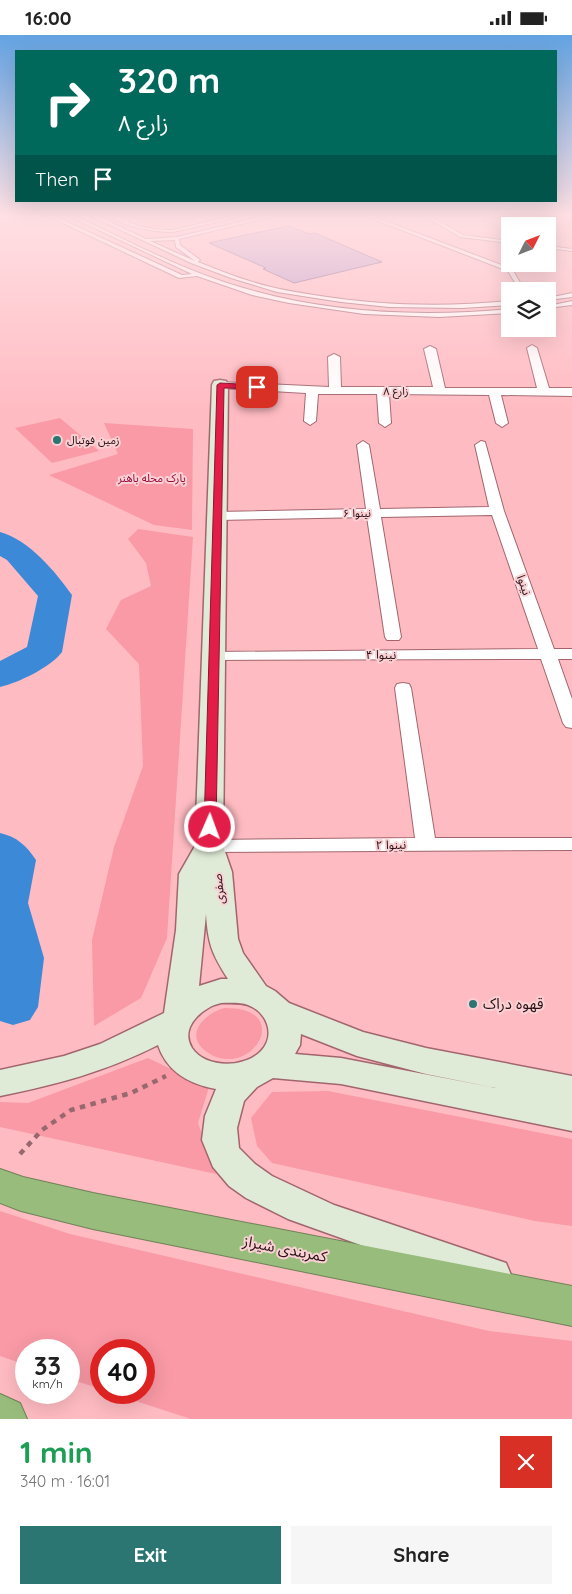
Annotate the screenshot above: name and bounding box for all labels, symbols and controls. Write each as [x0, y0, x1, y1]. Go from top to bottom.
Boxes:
text: 16:00 [25, 6, 71, 30]
text: 320 m [118, 58, 220, 102]
icon: right [35, 70, 100, 135]
text: ۸ زارع [118, 109, 169, 137]
icon: arrive [89, 165, 117, 193]
text: Then [35, 167, 79, 191]
north arrow [501, 217, 556, 273]
map controls [501, 217, 556, 337]
button: layers [501, 282, 556, 337]
pin [236, 366, 278, 408]
icon: arrive [243, 373, 271, 401]
street label: ۸ زارع [383, 384, 409, 399]
place label: زمین فوتبال [67, 433, 120, 447]
marker: زمین فوتبال [51, 434, 63, 446]
park label: پارک محله باهنر [117, 471, 186, 486]
street label: ۶ نینوا [343, 506, 371, 520]
street label: نینوا [514, 573, 535, 597]
street label: ۴ نینوا [366, 647, 396, 662]
position arrow [183, 800, 235, 852]
street label: ۲ نینوا [376, 837, 406, 852]
street label: صفری [209, 873, 228, 905]
place label: قهوه دراک [483, 994, 544, 1013]
marker: قهوه دراک [467, 998, 479, 1010]
street label: کمربندی شیراز [241, 1231, 329, 1266]
speed limit sign: 40 [90, 1339, 155, 1404]
text: 33 [34, 1350, 61, 1381]
text: km/h [32, 1376, 63, 1391]
text: 1 min [20, 1433, 93, 1471]
button: close [500, 1436, 552, 1488]
text: 340 m · 16:01 [20, 1471, 110, 1491]
button: Exit [20, 1526, 281, 1584]
button: Share [291, 1526, 552, 1584]

